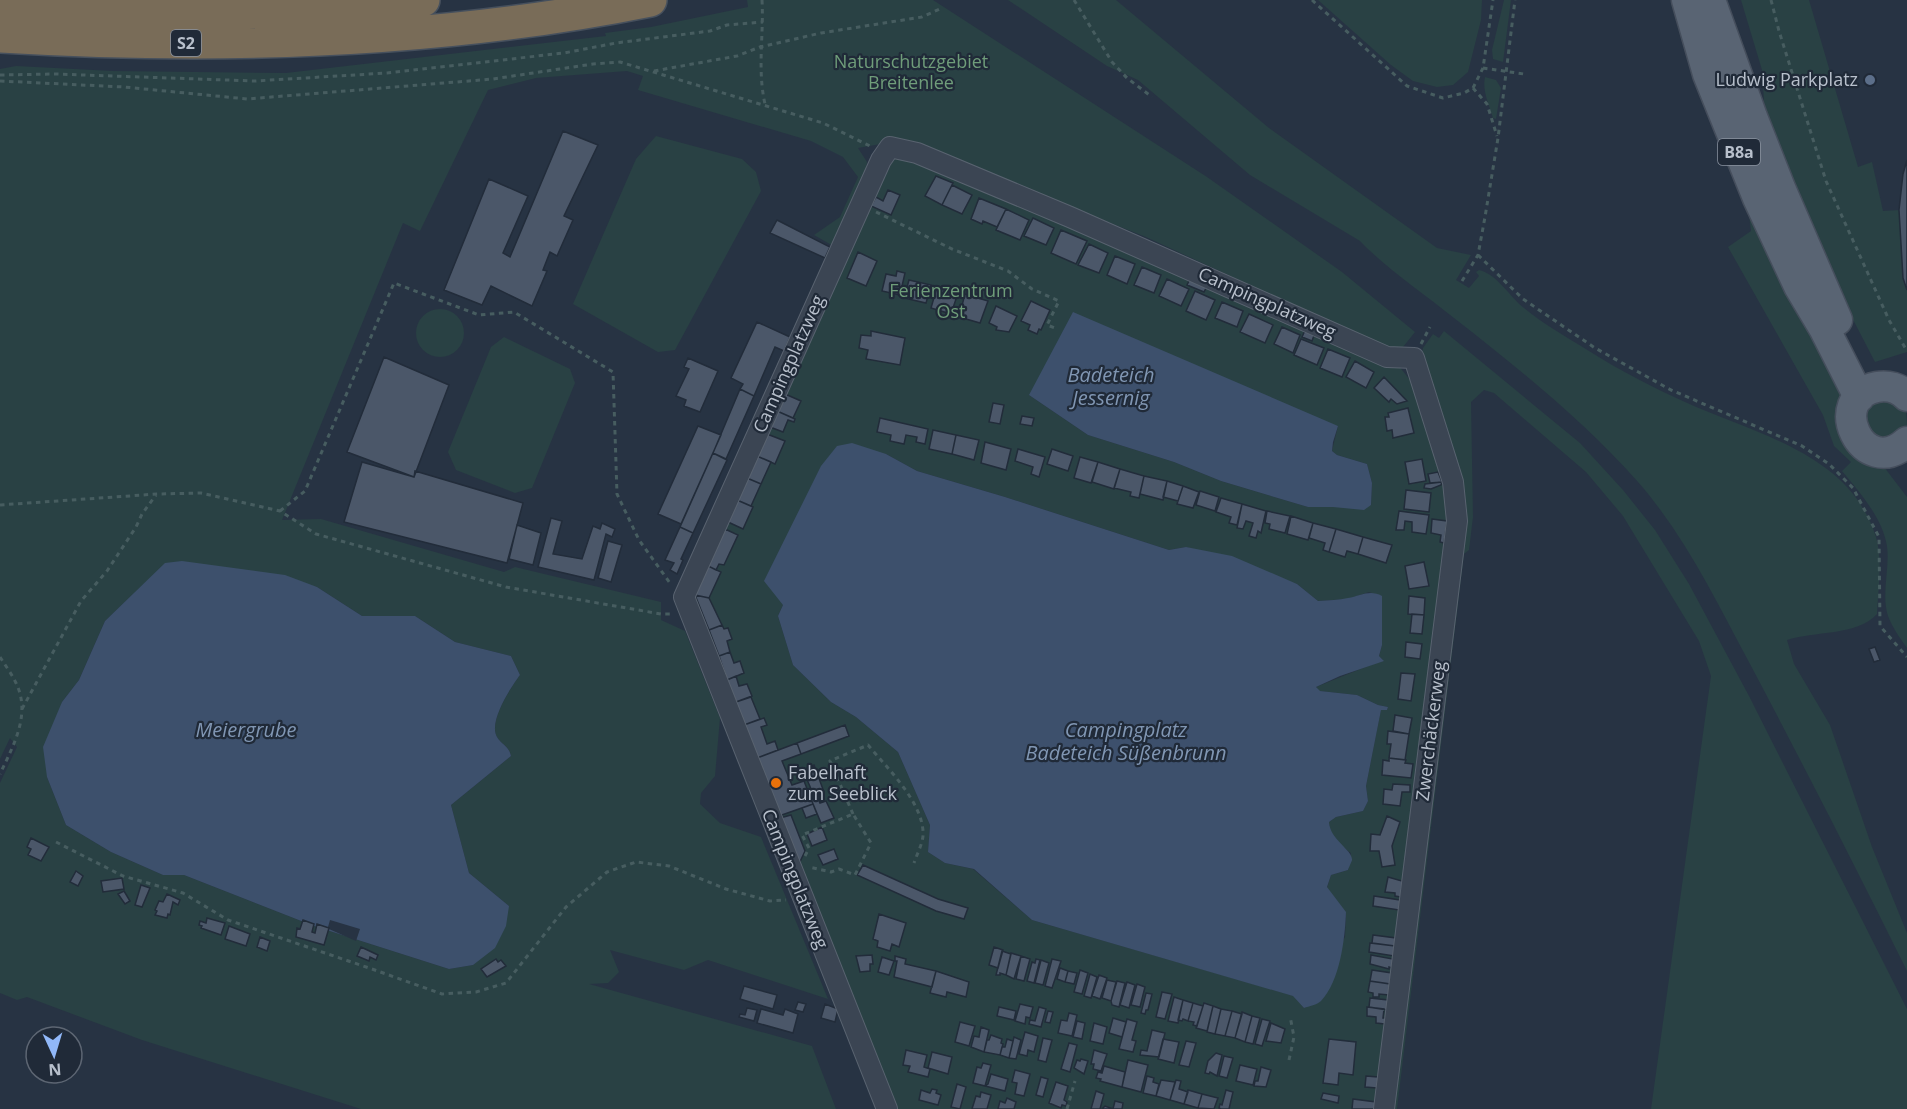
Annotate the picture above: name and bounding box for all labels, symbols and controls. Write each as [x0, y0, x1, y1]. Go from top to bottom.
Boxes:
road number: S2 [171, 30, 201, 56]
park label: Naturschutzgebiet Breitenlee [834, 49, 988, 94]
place label: Ludwig Parkplatz [1716, 67, 1858, 91]
marker: Ludwig Parkplatz [1863, 73, 1877, 87]
road number: B8a [1718, 139, 1760, 165]
street label: Campingplatzweg [1195, 261, 1340, 343]
park label: Ferienzentrum Ost [889, 278, 1013, 323]
street label: Campingplatzweg [747, 291, 829, 436]
water label: Badeteich Jessernig [1067, 361, 1155, 411]
street label: Zwerchäckerweg [1410, 659, 1451, 802]
water label: Meiergrube [196, 716, 296, 743]
water label: Campingplatz Badeteich Süßenbrunn [1026, 716, 1226, 766]
place label: Fabelhaft zum Seeblick [788, 760, 898, 805]
marker: Fabelhaft zum Seeblick [769, 776, 783, 790]
street label: Campingplatzweg [757, 805, 835, 952]
north arrow [24, 1025, 84, 1085]
text: N [48, 1059, 62, 1081]

